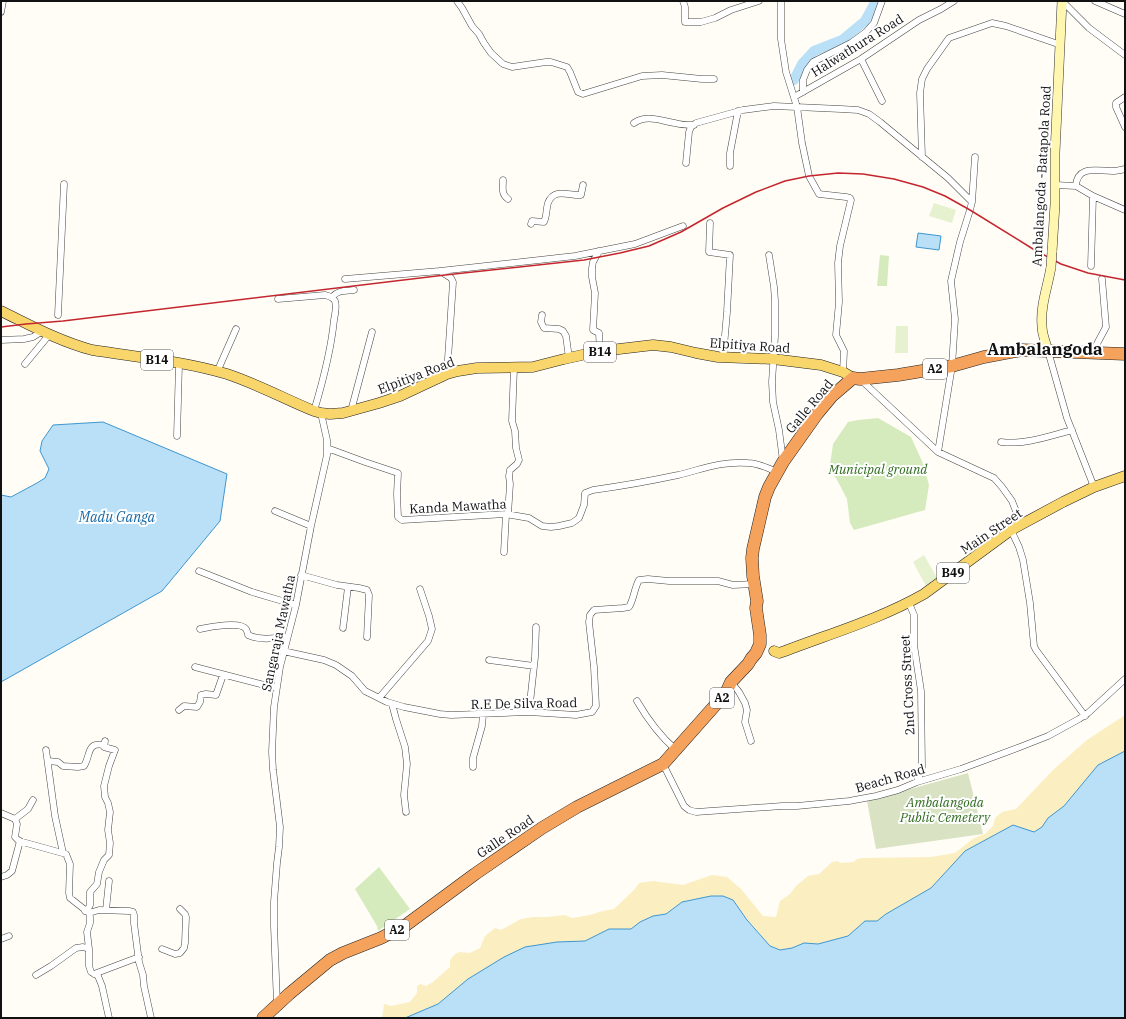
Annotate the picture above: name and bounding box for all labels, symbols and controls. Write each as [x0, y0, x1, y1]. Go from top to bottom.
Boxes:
street label: Halwathura Road [808, 10, 907, 81]
street label: Ambalangoda -Batapola Road [1028, 85, 1055, 267]
street label: Elpitiya Road [709, 334, 791, 357]
district label: Ambalangoda [987, 338, 1103, 360]
road number: B14 [584, 342, 616, 362]
road number: B14 [141, 350, 173, 370]
street label: Elpitiya Road [375, 353, 457, 398]
road number: A2 [923, 359, 947, 379]
street label: Galle Road [782, 376, 837, 437]
park label: Municipal ground [828, 461, 928, 478]
street label: Kanda Mawatha [409, 495, 507, 518]
street label: Main Street [957, 504, 1026, 558]
water label: Madu Ganga [78, 508, 156, 526]
road number: B49 [937, 563, 969, 583]
street label: Sangaraja Mawatha [258, 573, 299, 693]
street label: 2nd Cross Street [896, 634, 919, 736]
road number: A2 [710, 688, 734, 708]
street label: R.E De Silva Road [471, 694, 578, 713]
street label: Beach Road [853, 760, 927, 797]
park label: Ambalangoda Public Cemetery [899, 794, 991, 826]
street label: Galle Road [473, 811, 537, 862]
road number: A2 [385, 920, 409, 940]

